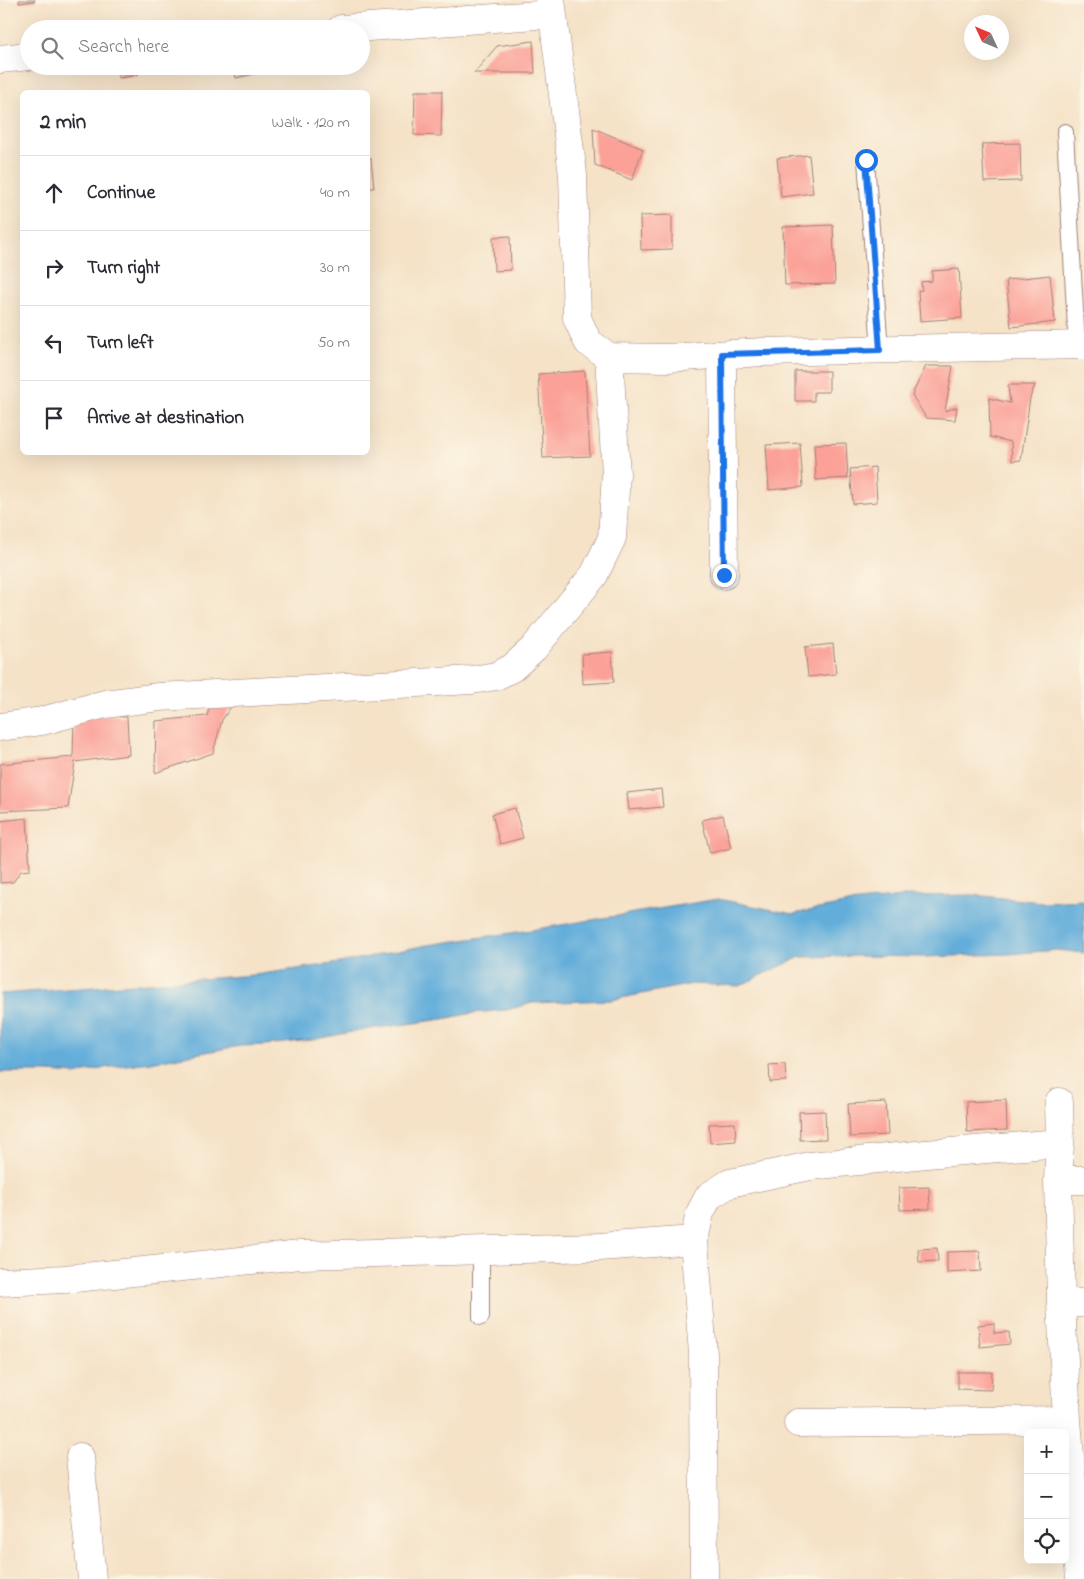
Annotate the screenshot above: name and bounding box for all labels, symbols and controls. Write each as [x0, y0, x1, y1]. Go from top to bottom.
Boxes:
north arrow [964, 15, 1009, 60]
search box [20, 20, 370, 75]
icon: search [38, 34, 66, 62]
text: Search here [78, 34, 169, 61]
text: 2 min [40, 108, 86, 138]
text: Walk · 120 m [271, 111, 350, 135]
route start [855, 149, 878, 172]
icon: ahead [40, 179, 68, 207]
text: Continue [87, 180, 155, 207]
text: 40 m [320, 181, 350, 205]
icon: right [40, 254, 68, 282]
text: Turn right [87, 255, 160, 282]
text: 30 m [320, 256, 350, 280]
icon: left [40, 329, 68, 357]
text: Turn left [87, 330, 154, 357]
text: 50 m [318, 331, 350, 355]
icon: arrive [40, 404, 68, 432]
text: Arrive at destination [87, 405, 244, 432]
route end [713, 564, 736, 587]
map controls [1024, 1429, 1069, 1564]
button: + [1024, 1429, 1069, 1474]
button: − [1024, 1474, 1069, 1519]
button: locate [1024, 1519, 1069, 1564]

